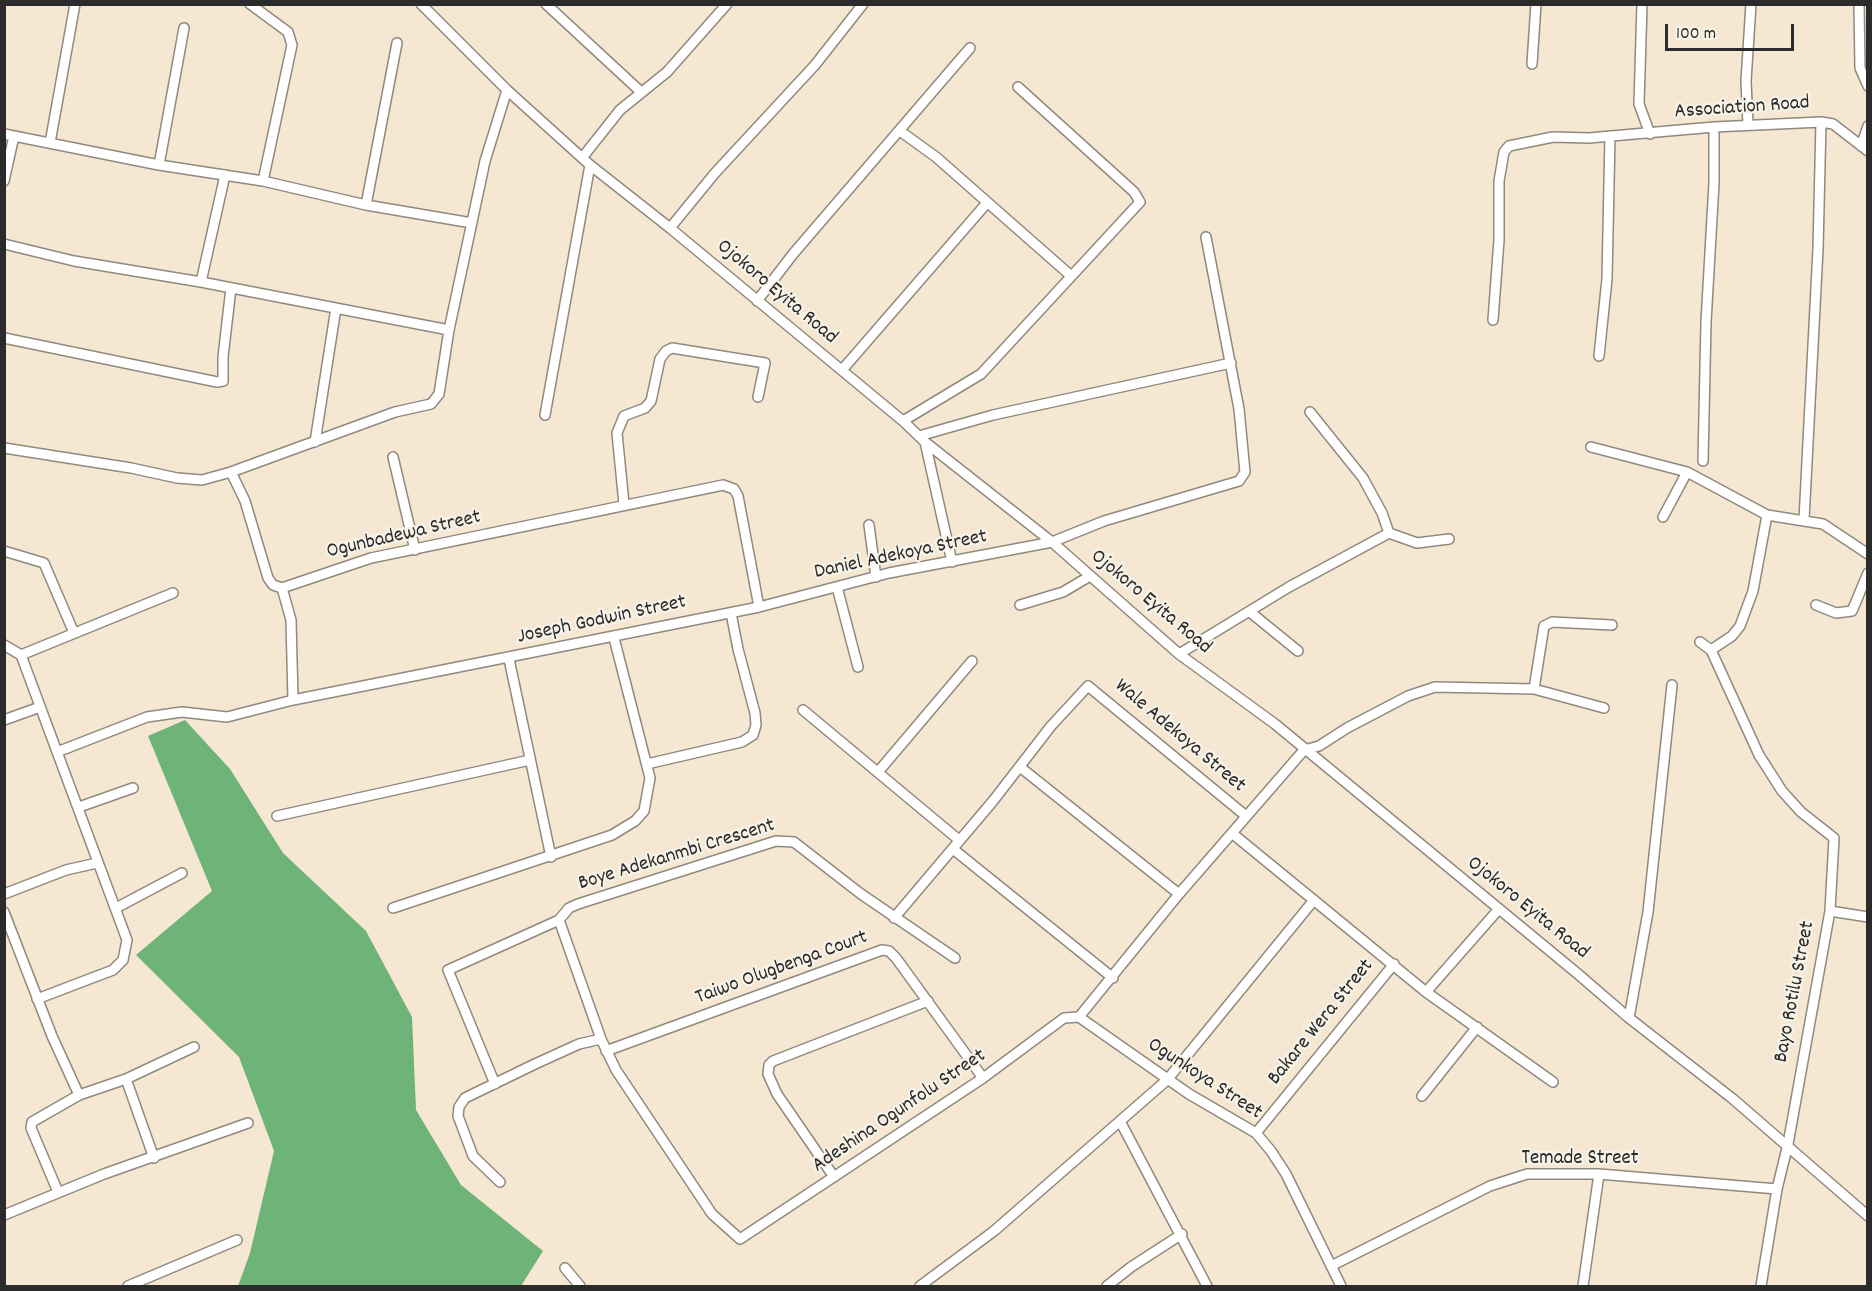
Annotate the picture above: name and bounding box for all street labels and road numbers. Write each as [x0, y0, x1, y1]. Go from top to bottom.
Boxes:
street label: Association Road [1674, 92, 1810, 126]
street label: Ojokoro Eyita Road [710, 235, 842, 351]
street label: Ogunbadewa Street [325, 506, 483, 566]
street label: Daniel Adekoya Street [812, 525, 990, 587]
street label: Ojokoro Eyita Road [1084, 545, 1216, 661]
street label: Joseph Godwin Street [515, 591, 689, 651]
street label: Wale Adekoya Street [1108, 675, 1250, 799]
street label: Boye Adekanmbi Crescent [576, 814, 778, 898]
street label: Ojokoro Eyita Road [1461, 852, 1593, 966]
street label: Bayo Rotilu Street [1770, 919, 1822, 1065]
street label: Taiwo Olugbenga Court [693, 926, 871, 1012]
street label: Bakare Wera Street [1263, 955, 1381, 1091]
street label: Ogunkoya Street [1142, 1033, 1266, 1127]
street label: Adeshina Ogunfolu Street [808, 1045, 992, 1179]
street label: Temade Street [1522, 1147, 1638, 1173]

